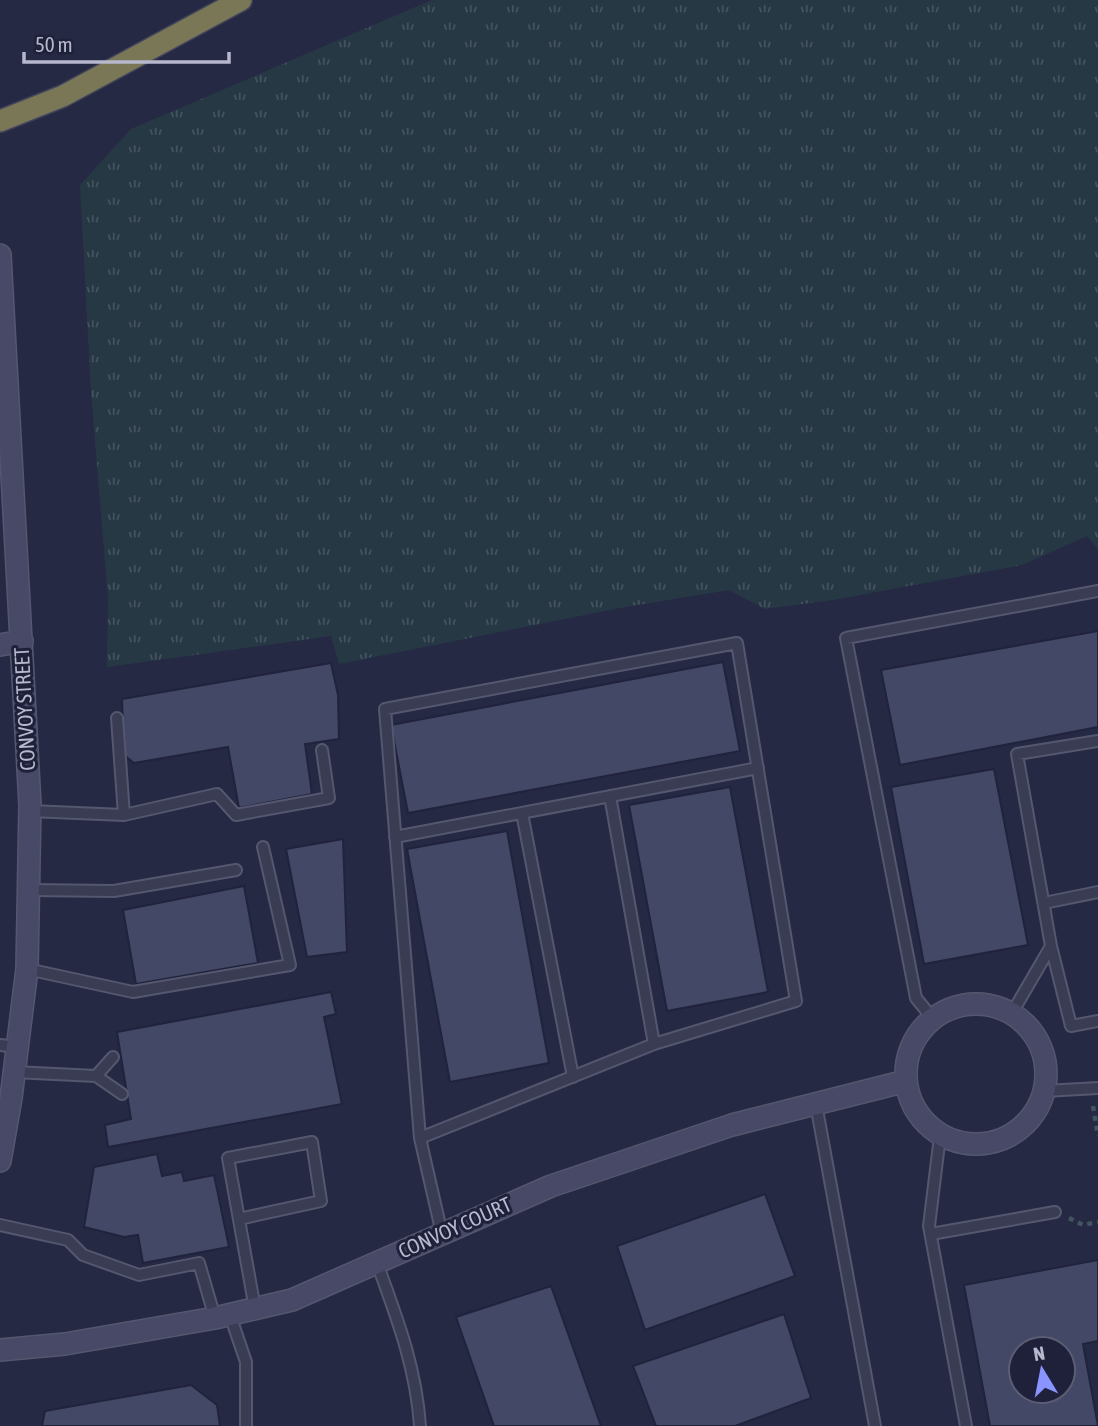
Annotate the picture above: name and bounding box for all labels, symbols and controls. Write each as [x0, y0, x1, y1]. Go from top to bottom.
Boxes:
scale bar [24, 21, 229, 65]
text: 50 m [35, 32, 73, 56]
street label: CONVOY STREET [9, 647, 39, 771]
street label: CONVOY COURT [394, 1192, 515, 1263]
north arrow [1007, 1335, 1077, 1405]
text: N [1032, 1341, 1046, 1365]

